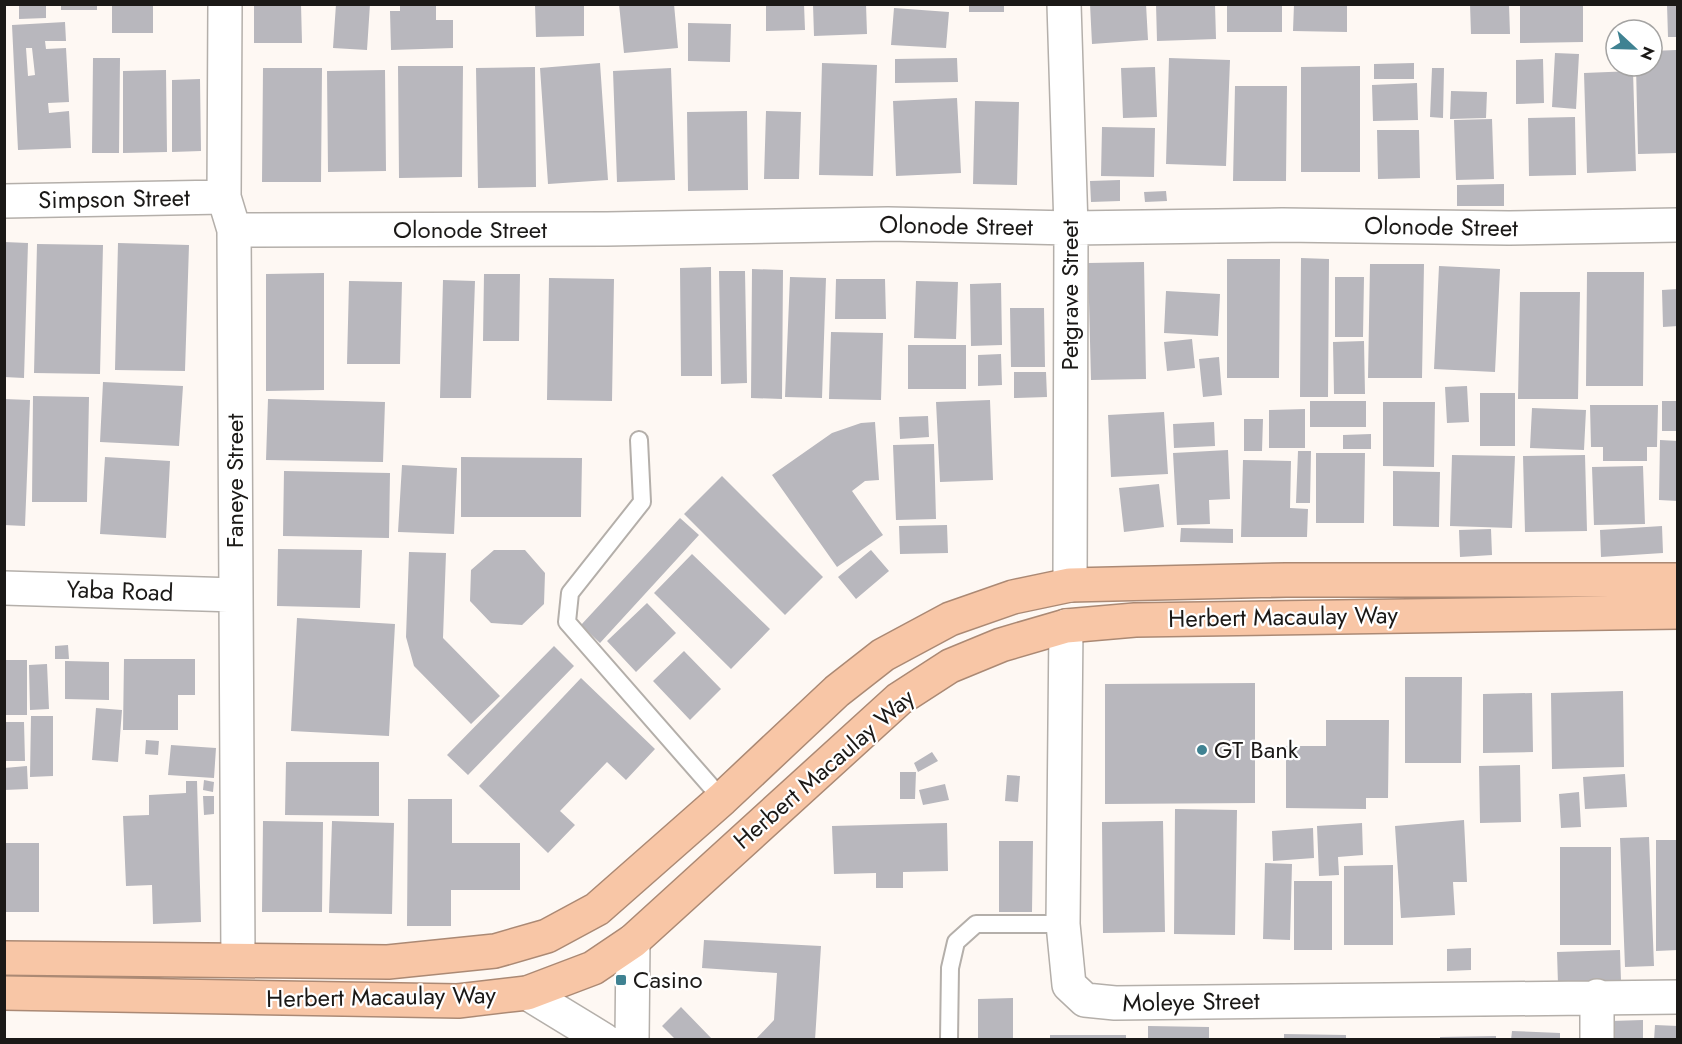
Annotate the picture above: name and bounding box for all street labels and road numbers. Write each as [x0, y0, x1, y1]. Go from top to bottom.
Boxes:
street label: Simpson Street [38, 180, 190, 217]
street label: Olonode Street [879, 207, 1033, 244]
street label: Olonode Street [1364, 208, 1518, 245]
street label: Olonode Street [393, 212, 547, 247]
street label: Petgrave Street [1052, 219, 1087, 370]
street label: Faneye Street [217, 414, 252, 548]
street label: Yaba Road [66, 571, 174, 610]
street label: Herbert Macaulay Way [1168, 597, 1399, 636]
street label: Herbert Macaulay Way [726, 680, 922, 857]
street label: Herbert Macaulay Way [266, 977, 497, 1016]
street label: Moleye Street [1122, 983, 1260, 1020]

